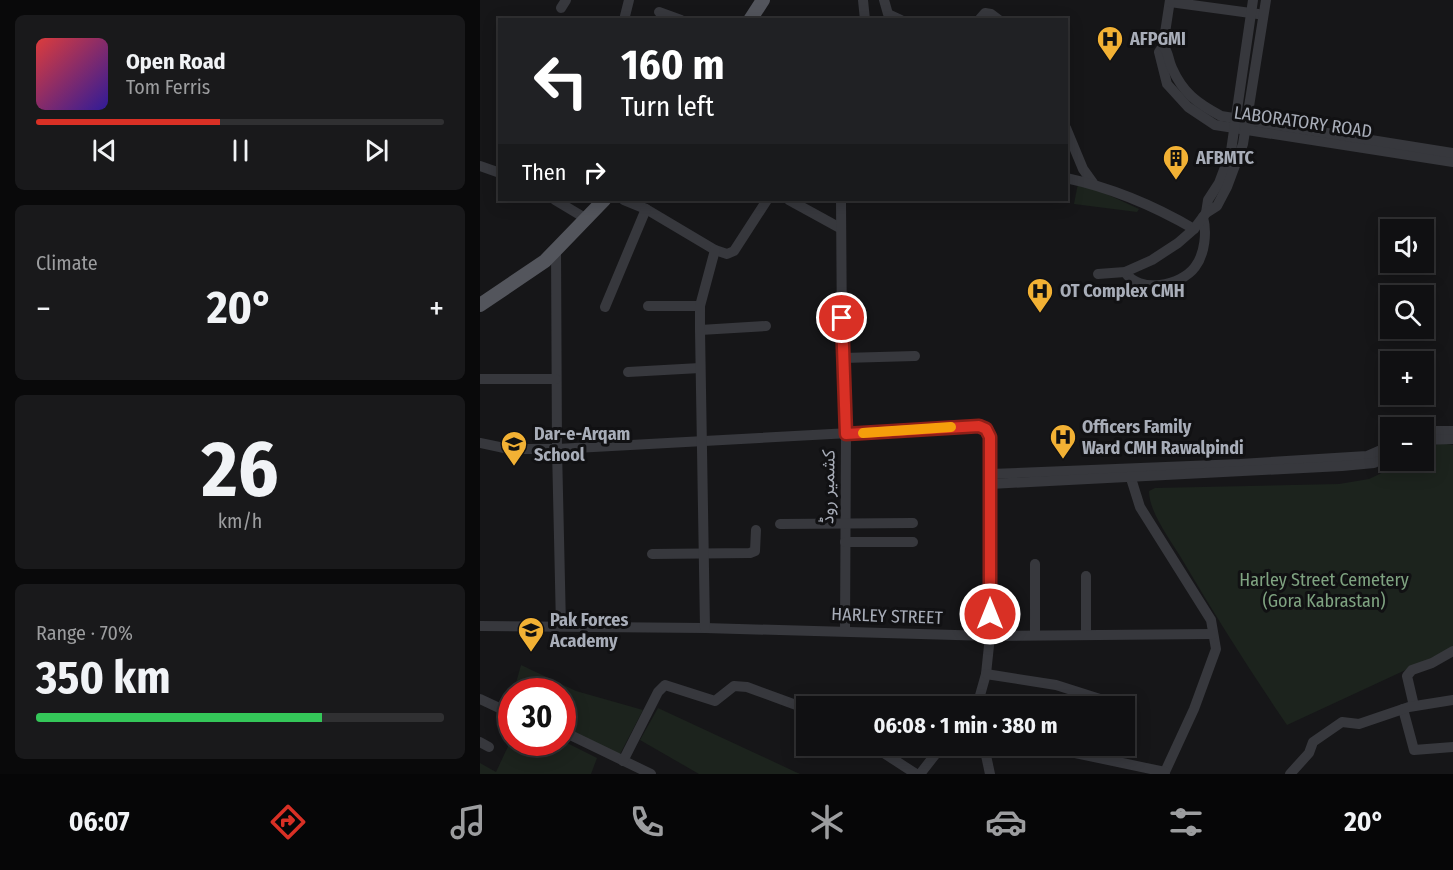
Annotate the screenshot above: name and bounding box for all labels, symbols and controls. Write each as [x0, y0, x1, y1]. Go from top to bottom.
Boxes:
hospital icon: AFPGMI [1095, 24, 1125, 62]
place label: AFPGMI [1129, 28, 1186, 50]
text: 160 m [621, 40, 724, 90]
icon: left [522, 42, 600, 120]
text: Open Road [126, 48, 226, 75]
text: Tom Ferris [126, 75, 210, 99]
text: Turn left [621, 91, 714, 123]
street label: LABORATORY ROAD [1233, 101, 1373, 143]
icon: previous [88, 134, 121, 167]
icon: pause [224, 134, 257, 167]
icon: next [360, 134, 393, 167]
building icon: AFBMTC [1161, 143, 1191, 181]
place label: AFBMTC [1195, 147, 1255, 169]
icon: right [578, 156, 611, 189]
text: Then [522, 159, 566, 186]
map controls [1380, 219, 1434, 471]
button: sound [1380, 219, 1434, 273]
text: Climate [36, 251, 98, 275]
hospital icon: OT Complex CMH [1025, 276, 1055, 314]
place label: OT Complex CMH [1060, 280, 1185, 302]
text: 20° [207, 281, 273, 335]
button: search [1380, 285, 1434, 339]
text: − [36, 289, 51, 329]
text: + [429, 289, 444, 329]
pin [816, 292, 867, 343]
icon: arrive [825, 301, 858, 334]
button: + [1380, 351, 1434, 405]
place label: Officers Family Ward CMH Rawalpindi [1082, 416, 1244, 459]
button: − [1380, 417, 1434, 471]
hospital icon: Officers Family Ward CMH Rawalpindi [1048, 422, 1078, 460]
text: 26 [202, 423, 278, 517]
place label: Dar-e-Arqam School [534, 423, 630, 466]
school or university icon: Dar-e-Arqam School [499, 429, 529, 467]
street label: کشمیر روڈ [816, 449, 840, 524]
text: km/h [218, 509, 262, 533]
park label: Harley Street Cemetery (Gora Kabrastan) [1239, 569, 1409, 612]
position arrow [958, 582, 1022, 646]
street label: HARLEY STREET [831, 603, 944, 629]
place label: Pak Forces Academy [549, 609, 628, 652]
school or university icon: Pak Forces Academy [516, 615, 546, 653]
text: Range · 70% [36, 621, 133, 645]
text: 350 km [36, 651, 171, 705]
speed limit sign: 30 [498, 678, 576, 756]
text: 06:08 · 1 min · 380 m [874, 712, 1057, 739]
icon: directions [267, 801, 309, 843]
icon: music [447, 801, 489, 843]
icon: phone [626, 801, 668, 843]
icon: climate [806, 801, 848, 843]
icon: car [985, 801, 1027, 843]
icon: filters [1165, 801, 1207, 843]
text: 06:07 [69, 806, 130, 838]
text: 20° [1344, 806, 1384, 838]

